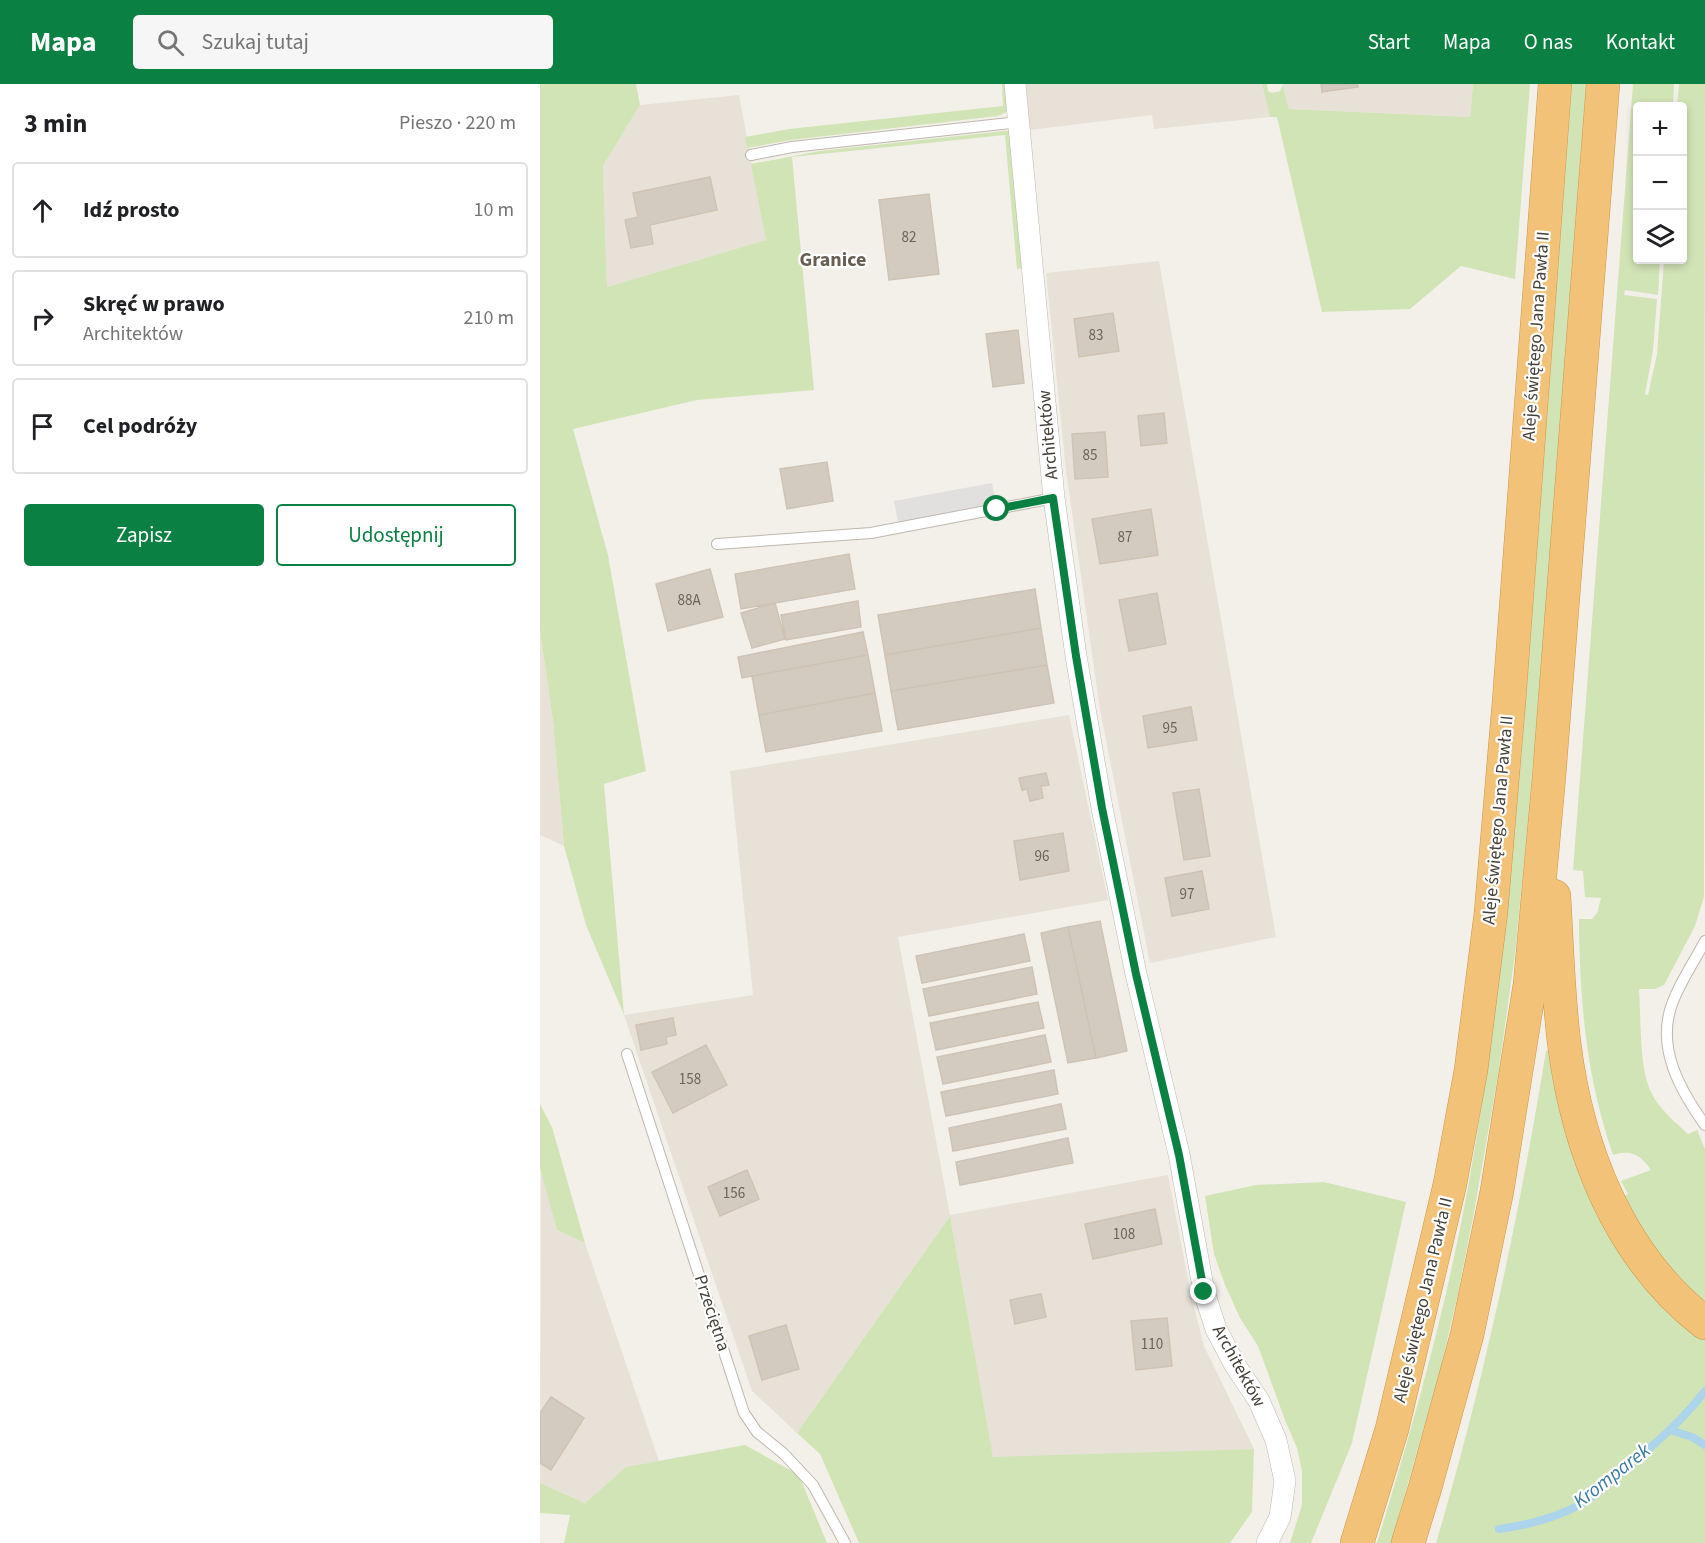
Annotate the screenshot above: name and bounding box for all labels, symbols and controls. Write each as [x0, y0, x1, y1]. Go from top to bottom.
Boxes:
search box [133, 15, 553, 69]
text: Mapa [30, 22, 97, 62]
icon: search [154, 26, 187, 59]
text: Szukaj tutaj [202, 26, 309, 58]
text: Start [1368, 27, 1410, 57]
text: Mapa [1443, 27, 1491, 57]
text: O nas [1524, 27, 1573, 57]
text: Kontakt [1606, 27, 1675, 57]
map controls [1633, 102, 1687, 264]
button: + [1633, 102, 1687, 156]
text: 3 min [24, 105, 87, 142]
text: Pieszo · 220 m [399, 109, 516, 137]
button: − [1633, 156, 1687, 210]
icon: ahead [26, 194, 59, 227]
text: Idź prosto [83, 194, 180, 226]
text: 10 m [474, 196, 514, 224]
button: layers [1633, 210, 1687, 264]
house number: 82 [902, 227, 916, 248]
street label: Aleje świętego Jana Pawła II [1516, 230, 1556, 442]
district label: Granice [800, 246, 866, 274]
text: Skręć w prawo [83, 288, 225, 320]
icon: right [26, 302, 59, 335]
text: 210 m [464, 304, 514, 332]
text: Architektów [83, 320, 183, 348]
house number: 83 [1089, 325, 1103, 346]
street label: Architektów [1032, 389, 1064, 481]
icon: arrive [26, 410, 59, 443]
text: Cel podróży [83, 410, 197, 442]
house number: 85 [1083, 445, 1097, 466]
route start [983, 495, 1009, 521]
button: Zapisz [24, 504, 264, 566]
button: Udostępnij [276, 504, 516, 566]
house number: 87 [1118, 527, 1132, 548]
house number: 88A [677, 590, 701, 611]
street label: Aleje świętego Jana Pawła II [1476, 714, 1520, 926]
house number: 95 [1163, 718, 1177, 739]
house number: 96 [1035, 846, 1049, 867]
house number: 97 [1180, 884, 1194, 905]
house number: 158 [679, 1069, 701, 1090]
house number: 156 [723, 1183, 745, 1204]
street label: Aleje świętego Jana Pawła II [1387, 1195, 1459, 1405]
house number: 108 [1113, 1224, 1135, 1245]
street label: Przeciętna [688, 1271, 736, 1355]
route end [1190, 1278, 1216, 1304]
street label: Architektów [1206, 1321, 1272, 1411]
house number: 110 [1141, 1334, 1163, 1355]
water label: Kromparek [1567, 1437, 1657, 1515]

